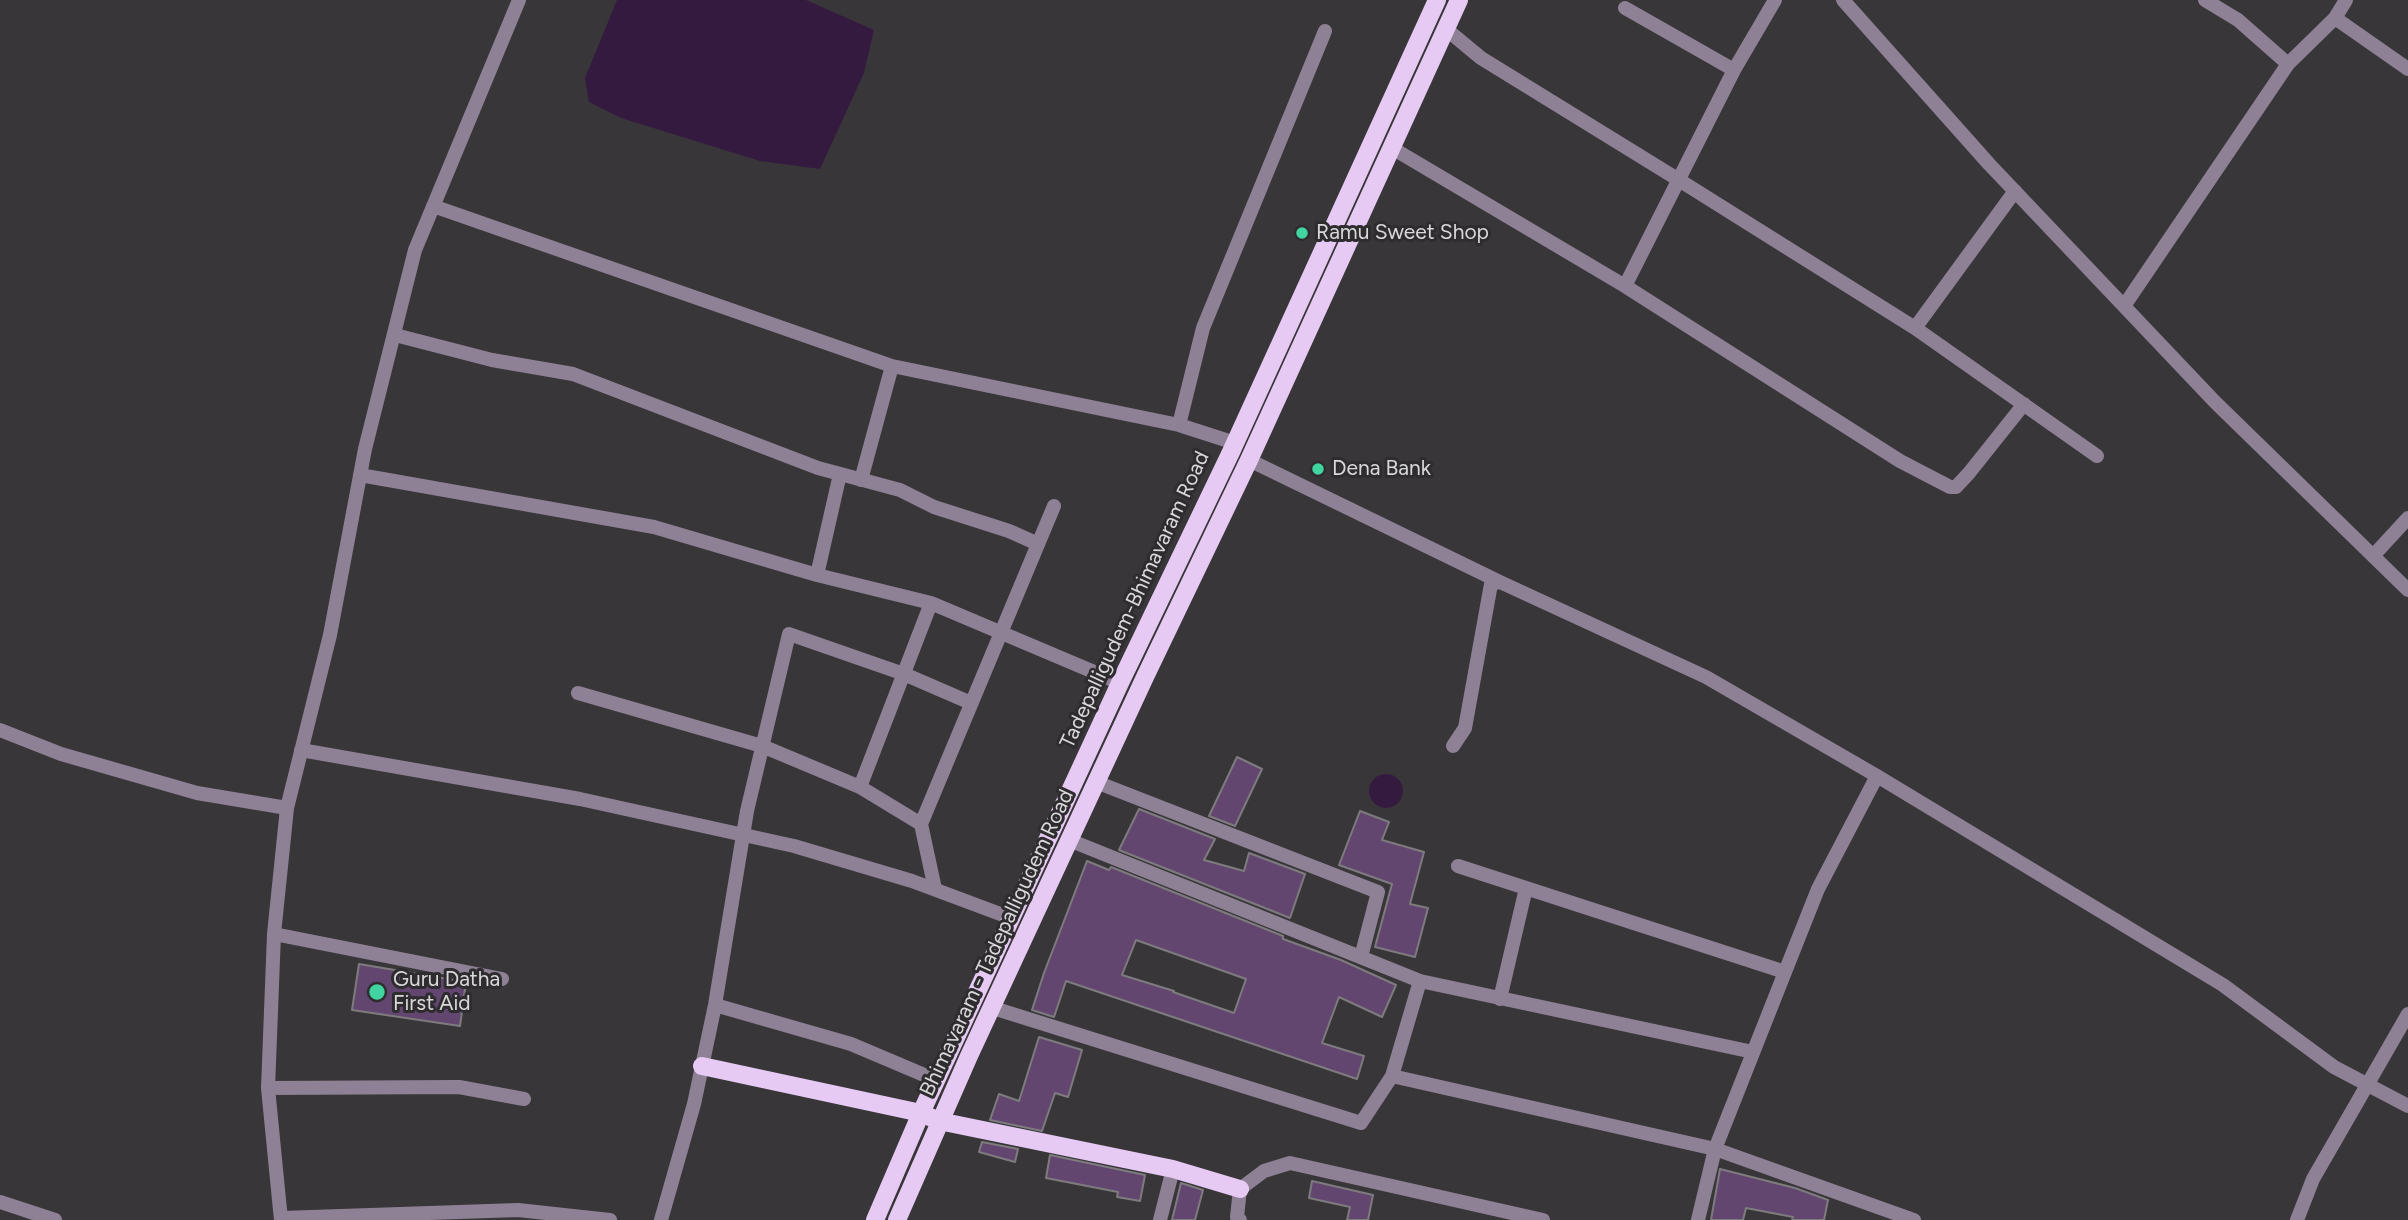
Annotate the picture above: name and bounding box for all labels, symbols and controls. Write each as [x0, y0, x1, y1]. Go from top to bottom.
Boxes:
place label: Ramu Sweet Shop [1316, 220, 1489, 246]
marker: Ramu Sweet Shop [1294, 225, 1310, 241]
street label: Tadepalligudem-Bhimavaram Road [1055, 447, 1215, 753]
place label: Dena Bank [1332, 456, 1431, 482]
marker: Dena Bank [1310, 461, 1326, 477]
street label: Bhimavaram - Tadepalligudem Road [915, 786, 1079, 1100]
place label: Guru Datha First Aid [393, 967, 500, 1017]
marker: Guru Datha First Aid [367, 982, 387, 1002]

